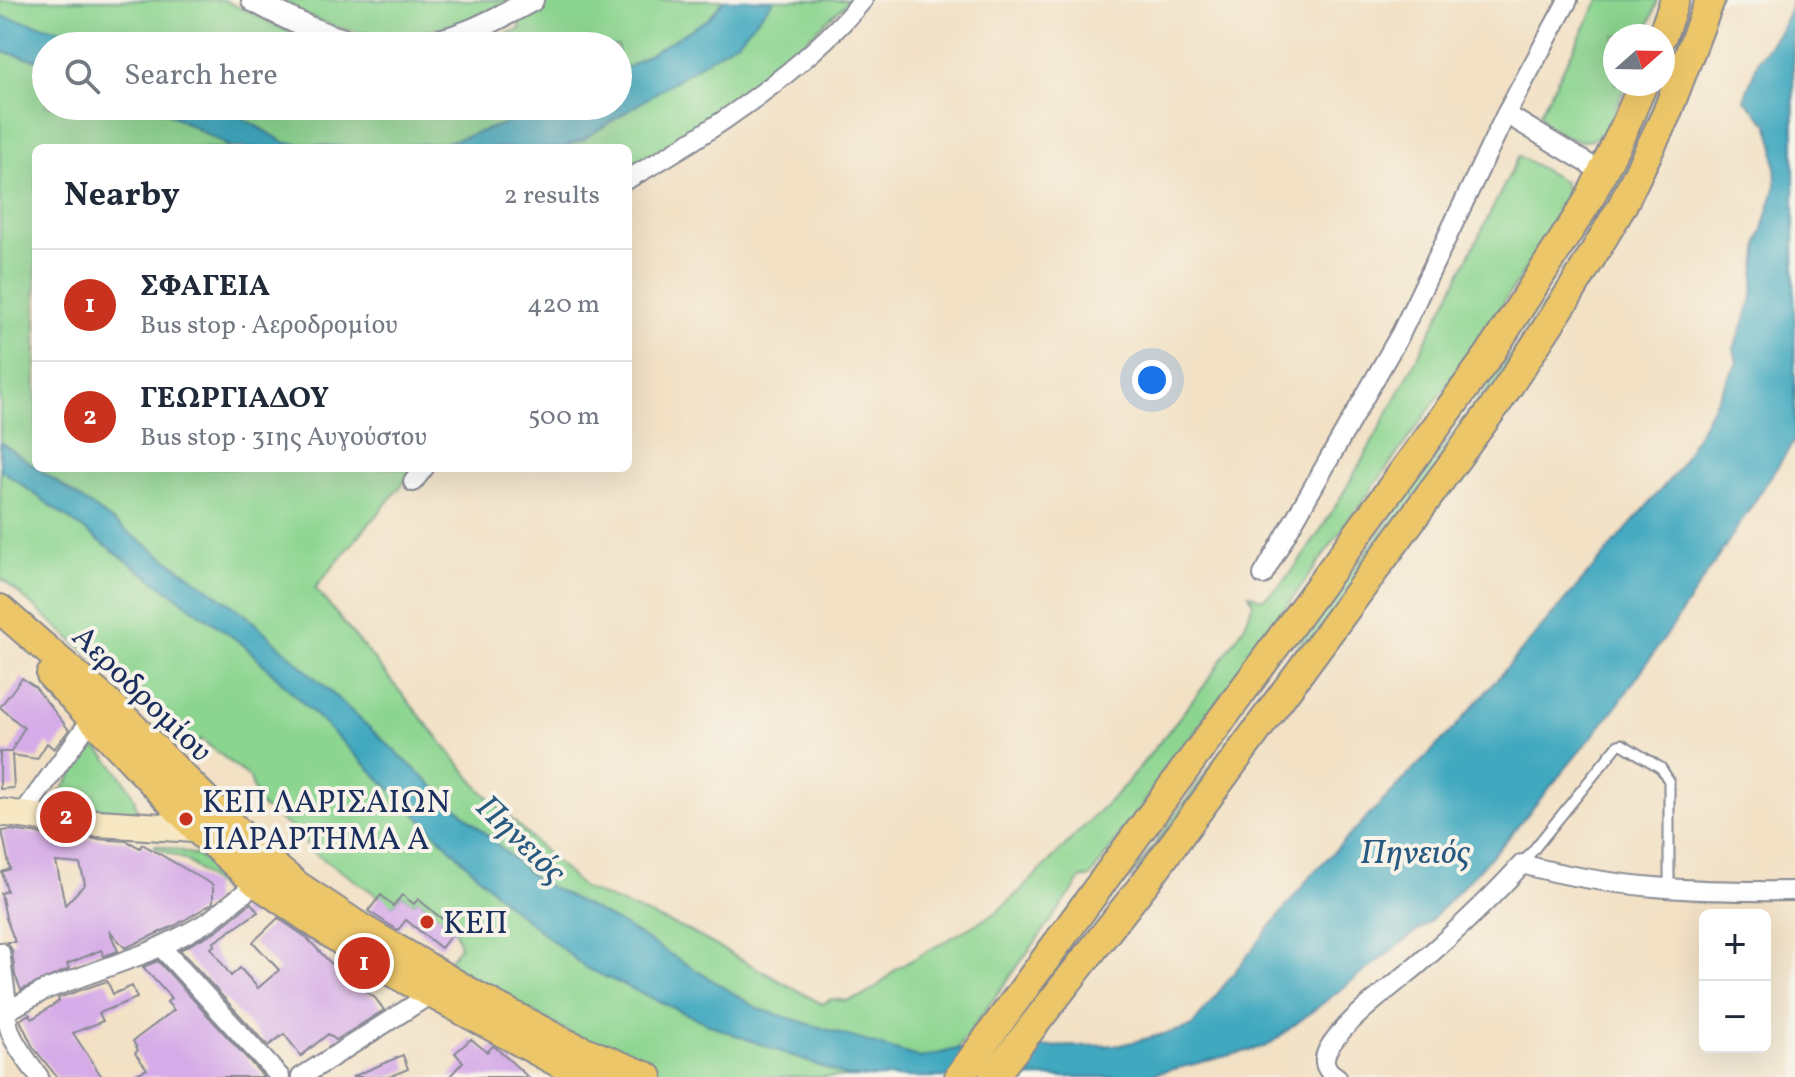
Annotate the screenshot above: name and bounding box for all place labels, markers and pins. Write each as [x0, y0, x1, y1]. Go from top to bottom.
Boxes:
place label: ΚΕΠ ΛΑΡΙΣΑΙΩΝ ΠΑΡΑΡΤΗΜΑ A [202, 782, 450, 863]
pin: 2 [40, 787, 92, 847]
marker: ΚΕΠ ΛΑΡΙΣΑΙΩΝ ΠΑΡΑΡΤΗΜΑ A [177, 810, 195, 828]
place label: ΚΕΠ [443, 903, 508, 947]
marker: ΚΕΠ [418, 913, 436, 931]
pin: 1 [338, 933, 390, 993]

